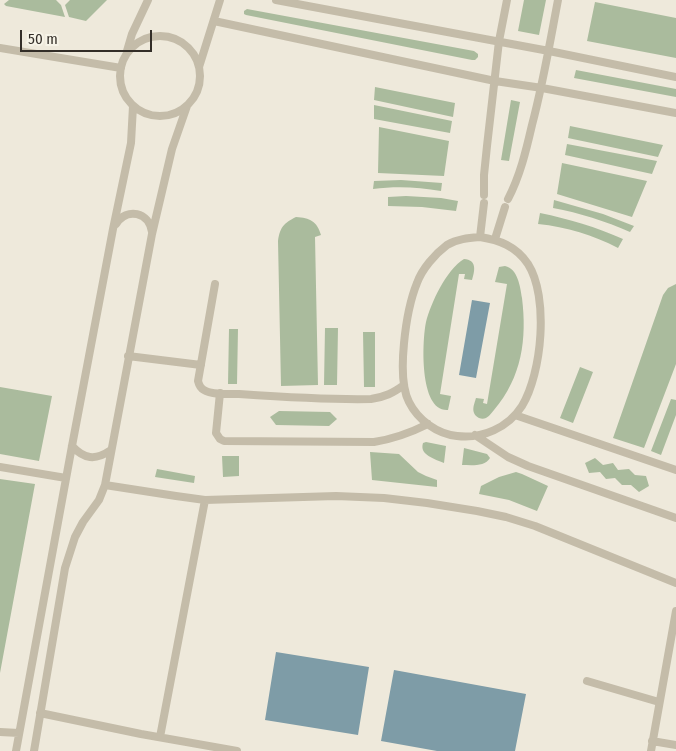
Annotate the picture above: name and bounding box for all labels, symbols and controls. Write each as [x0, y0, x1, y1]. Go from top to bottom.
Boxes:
scale bar [22, 20, 155, 52]
text: 50 m [28, 30, 58, 48]

